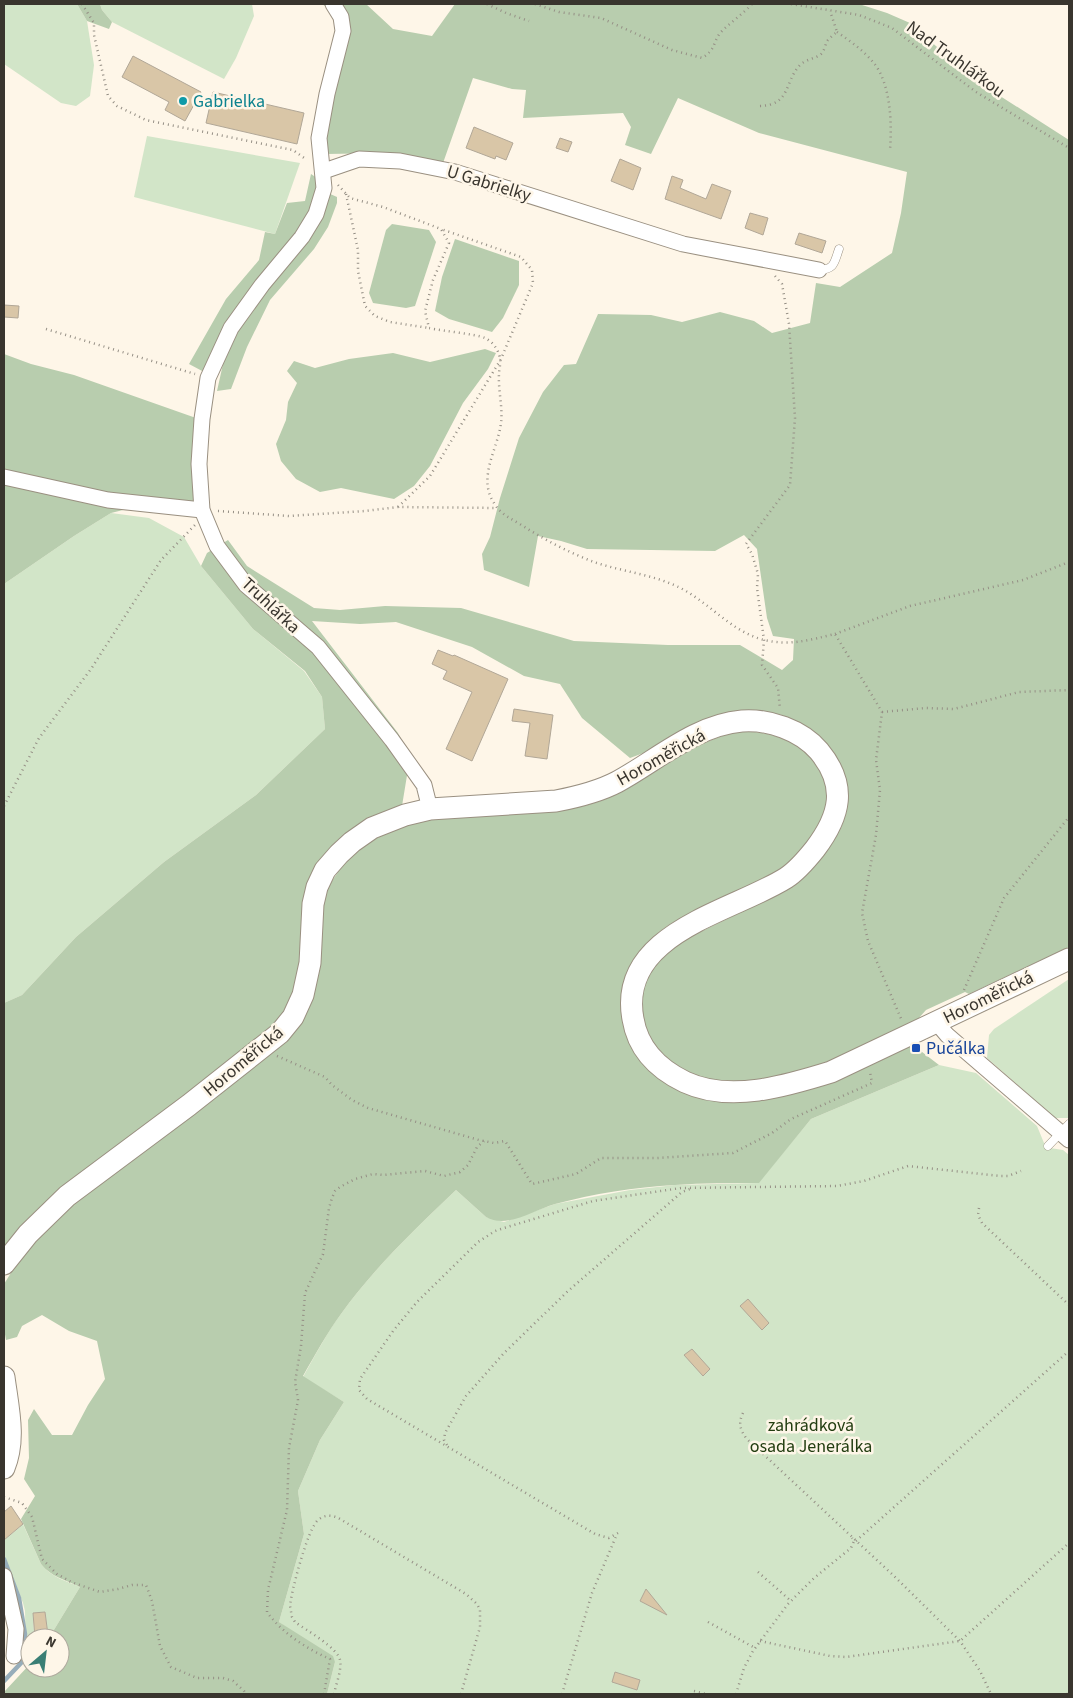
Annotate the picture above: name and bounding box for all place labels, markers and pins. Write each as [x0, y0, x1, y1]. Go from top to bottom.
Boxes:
place label: Gabrielka [193, 89, 265, 114]
marker: Gabrielka [177, 95, 189, 107]
place label: Pučálka [926, 1036, 985, 1061]
marker: Pučálka [910, 1042, 922, 1054]

